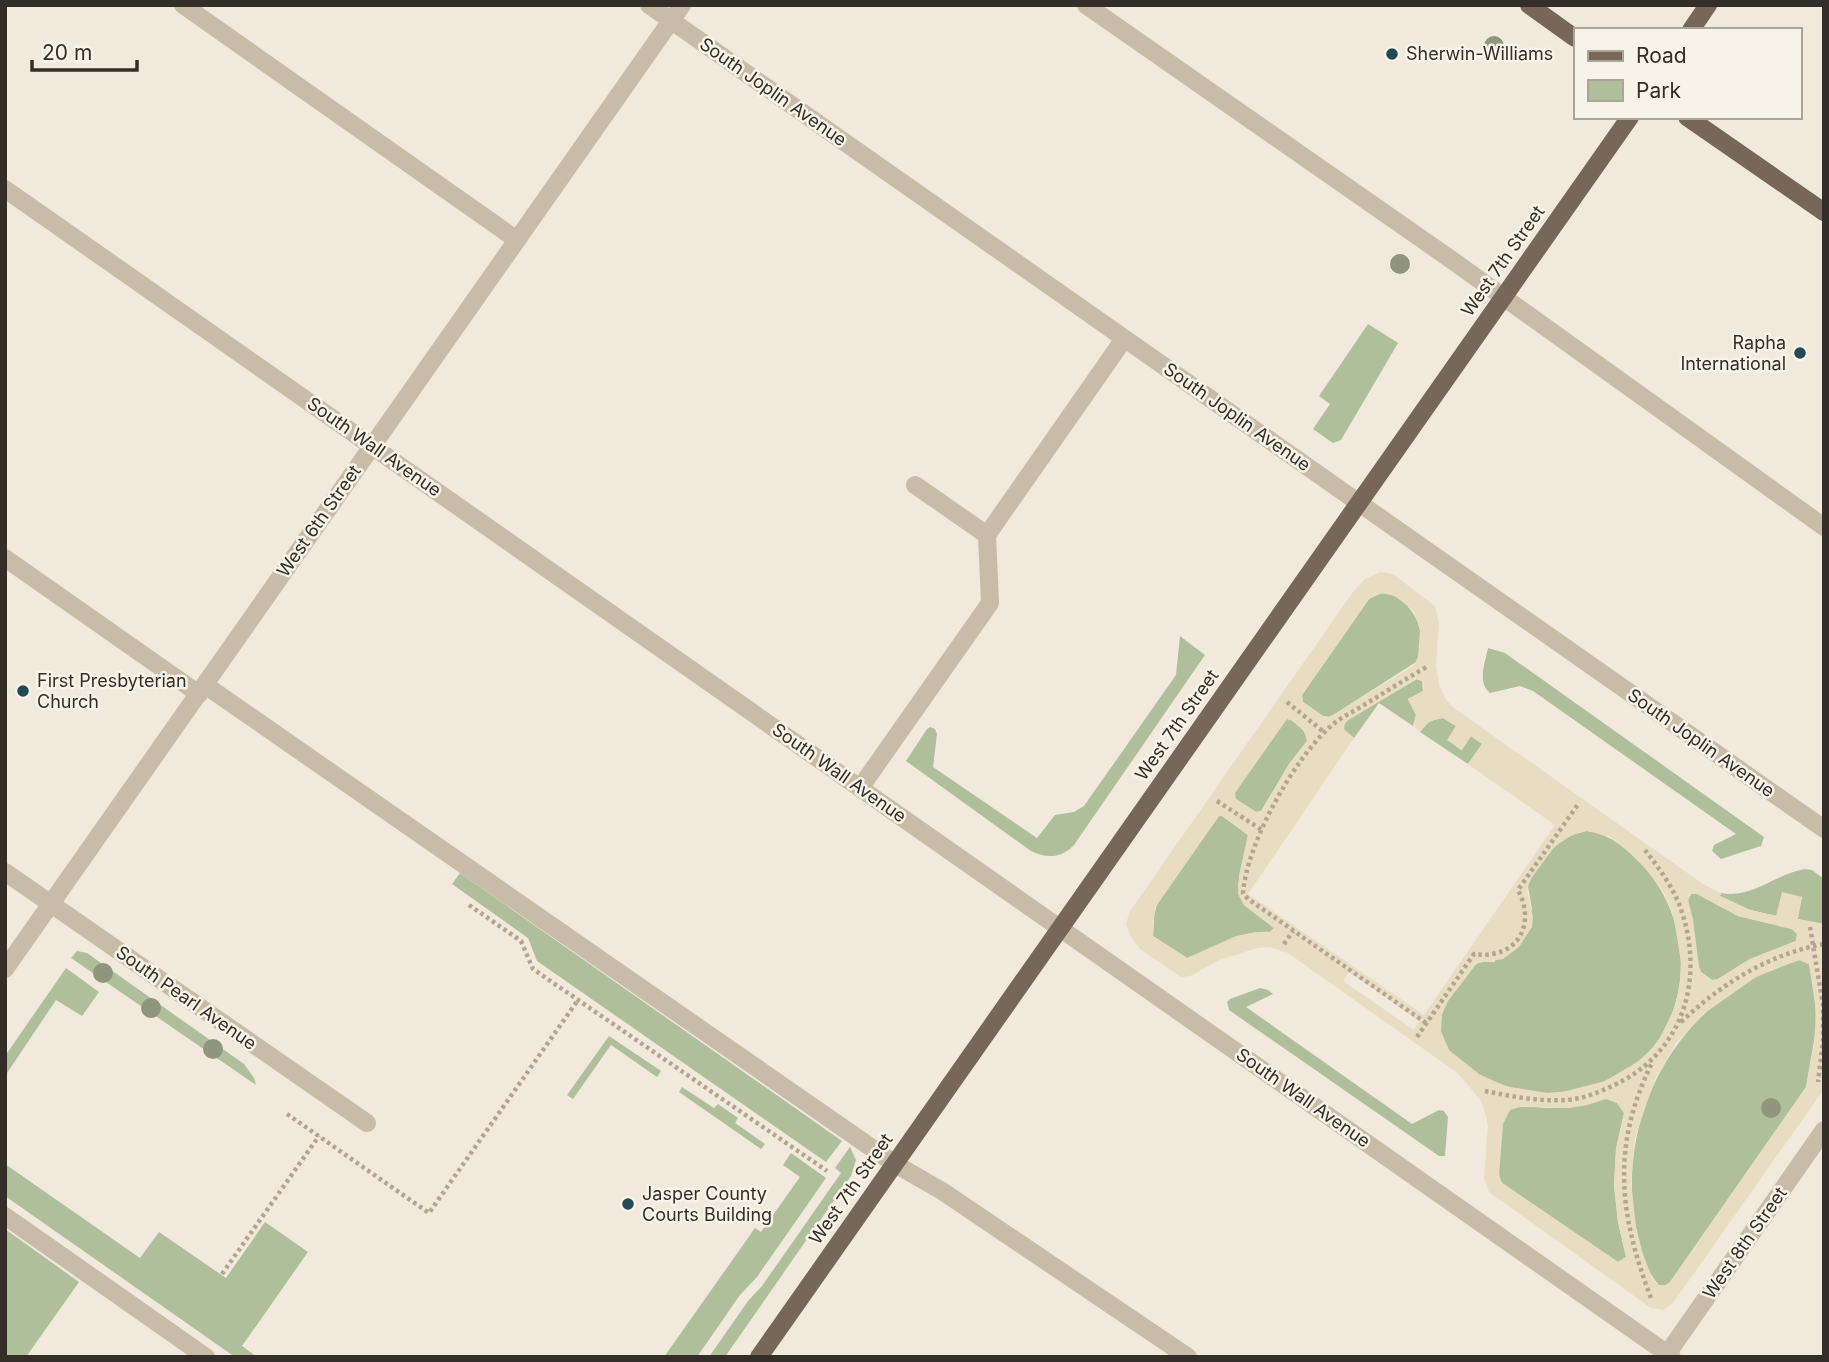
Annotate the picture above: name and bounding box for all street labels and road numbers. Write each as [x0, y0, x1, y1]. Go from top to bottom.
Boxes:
street label: South Joplin Avenue [696, 33, 851, 150]
street label: West 7th Street [1457, 201, 1549, 320]
street label: South Joplin Avenue [1160, 358, 1315, 475]
street label: South Wall Avenue [303, 393, 445, 501]
street label: West 6th Street [272, 461, 365, 581]
street label: West 7th Street [1131, 665, 1223, 784]
street label: South Joplin Avenue [1624, 684, 1779, 801]
street label: South Wall Avenue [768, 719, 910, 827]
street label: South Pearl Avenue [112, 941, 260, 1054]
street label: South Wall Avenue [1232, 1044, 1374, 1152]
street label: West 7th Street [805, 1129, 897, 1248]
street label: West 8th Street [1698, 1183, 1791, 1303]

